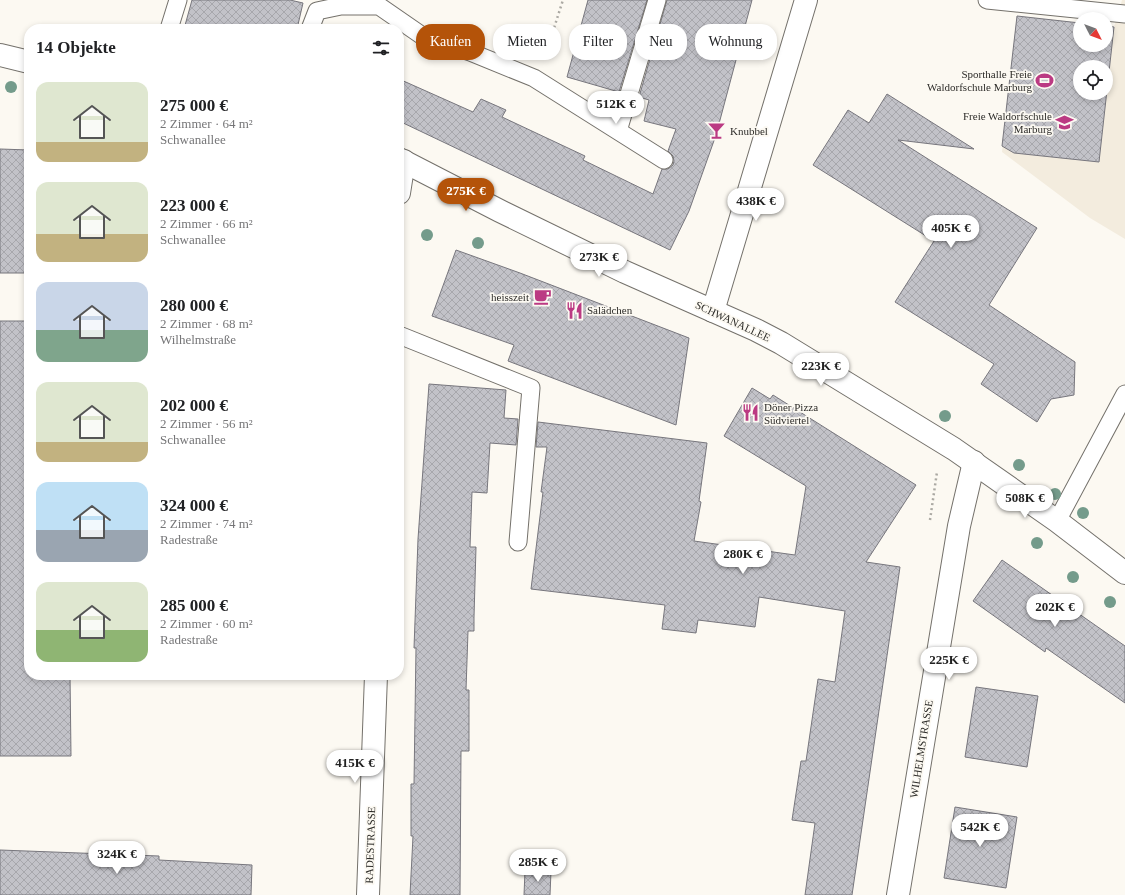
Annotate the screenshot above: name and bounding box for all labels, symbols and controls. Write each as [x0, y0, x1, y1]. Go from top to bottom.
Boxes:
north arrow [1073, 12, 1113, 52]
map controls [1073, 12, 1113, 100]
chip: Kaufen [416, 24, 485, 60]
chip: Mieten [493, 24, 561, 60]
chip: Filter [569, 24, 627, 60]
chip: Neu [635, 24, 687, 60]
chip: Wohnung [695, 24, 777, 60]
icon: filters [370, 37, 392, 59]
text: 14 Objekte [36, 38, 116, 57]
button: locate [1073, 60, 1113, 100]
place label: Sporthalle Freie Waldorfschule Marburg [927, 68, 1032, 93]
sports icon: Sporthalle Freie Waldorfschule Marburg [1035, 70, 1055, 90]
pin: 512K € [583, 91, 649, 125]
text: 275 000 € [160, 96, 228, 115]
text: 512K € [596, 96, 636, 111]
icon: home [68, 98, 116, 146]
place label: Freie Waldorfschule Marburg [963, 110, 1052, 135]
school or university icon: Freie Waldorfschule Marburg [1055, 112, 1075, 132]
text: 2 Zimmer · 64 m² [160, 116, 253, 131]
bar icon: Knubbel [707, 121, 727, 141]
place label: Knubbel [730, 125, 768, 137]
text: Schwanallee [160, 132, 226, 147]
pin: 275K € [433, 178, 499, 212]
text: 275K € [446, 183, 486, 198]
pin: 438K € [723, 188, 789, 222]
text: 438K € [736, 193, 776, 208]
text: 223 000 € [160, 196, 228, 215]
icon: home [68, 198, 116, 246]
pin: 405K € [918, 215, 984, 249]
text: 2 Zimmer · 66 m² [160, 216, 253, 231]
text: 405K € [931, 220, 971, 235]
text: Schwanallee [160, 232, 226, 247]
pin: 273K € [566, 244, 632, 278]
text: 273K € [579, 249, 619, 264]
cafe icon: heisszeit [532, 287, 552, 307]
place label: heisszeit [491, 291, 529, 303]
text: 280 000 € [160, 296, 228, 315]
icon: home [68, 298, 116, 346]
street label: SCHWANALLEE [694, 298, 773, 344]
restaurant icon: Salädchen [564, 300, 584, 320]
place label: Salädchen [587, 304, 633, 316]
text: 2 Zimmer · 68 m² [160, 316, 253, 331]
text: Wilhelmstraße [160, 332, 236, 347]
pin: 223K € [788, 353, 854, 387]
text: 223K € [801, 358, 841, 373]
text: 202 000 € [160, 396, 228, 415]
icon: home [68, 398, 116, 446]
place label: Döner Pizza Südviertel [764, 401, 818, 426]
restaurant icon: Döner Pizza Südviertel [741, 403, 761, 423]
text: 2 Zimmer · 56 m² [160, 416, 253, 431]
text: Schwanallee [160, 432, 226, 447]
pin: 508K € [992, 485, 1058, 519]
text: 508K € [1005, 490, 1045, 505]
text: 324 000 € [160, 496, 228, 515]
icon: home [68, 498, 116, 546]
text: 2 Zimmer · 74 m² [160, 516, 253, 531]
text: Radestraße [160, 532, 218, 547]
pin: 280K € [710, 541, 776, 575]
text: 280K € [723, 546, 763, 561]
pin: 202K € [1022, 594, 1088, 628]
text: 285 000 € [160, 596, 228, 615]
icon: home [68, 598, 116, 646]
text: 202K € [1035, 599, 1075, 614]
text: 2 Zimmer · 60 m² [160, 616, 253, 631]
text: Radestraße [160, 632, 218, 647]
pin: 225K € [916, 647, 982, 681]
text: 225K € [929, 652, 969, 667]
street label: WILHELMSTRASSE [907, 699, 935, 799]
pin: 415K € [322, 750, 388, 784]
text: 415K € [335, 755, 375, 770]
street label: RADESTRASSE [363, 806, 377, 884]
pin: 542K € [947, 814, 1013, 848]
text: 542K € [960, 819, 1000, 834]
pin: 324K € [84, 841, 150, 875]
text: 324K € [97, 846, 137, 861]
pin: 285K € [505, 849, 571, 883]
text: 285K € [518, 854, 558, 869]

